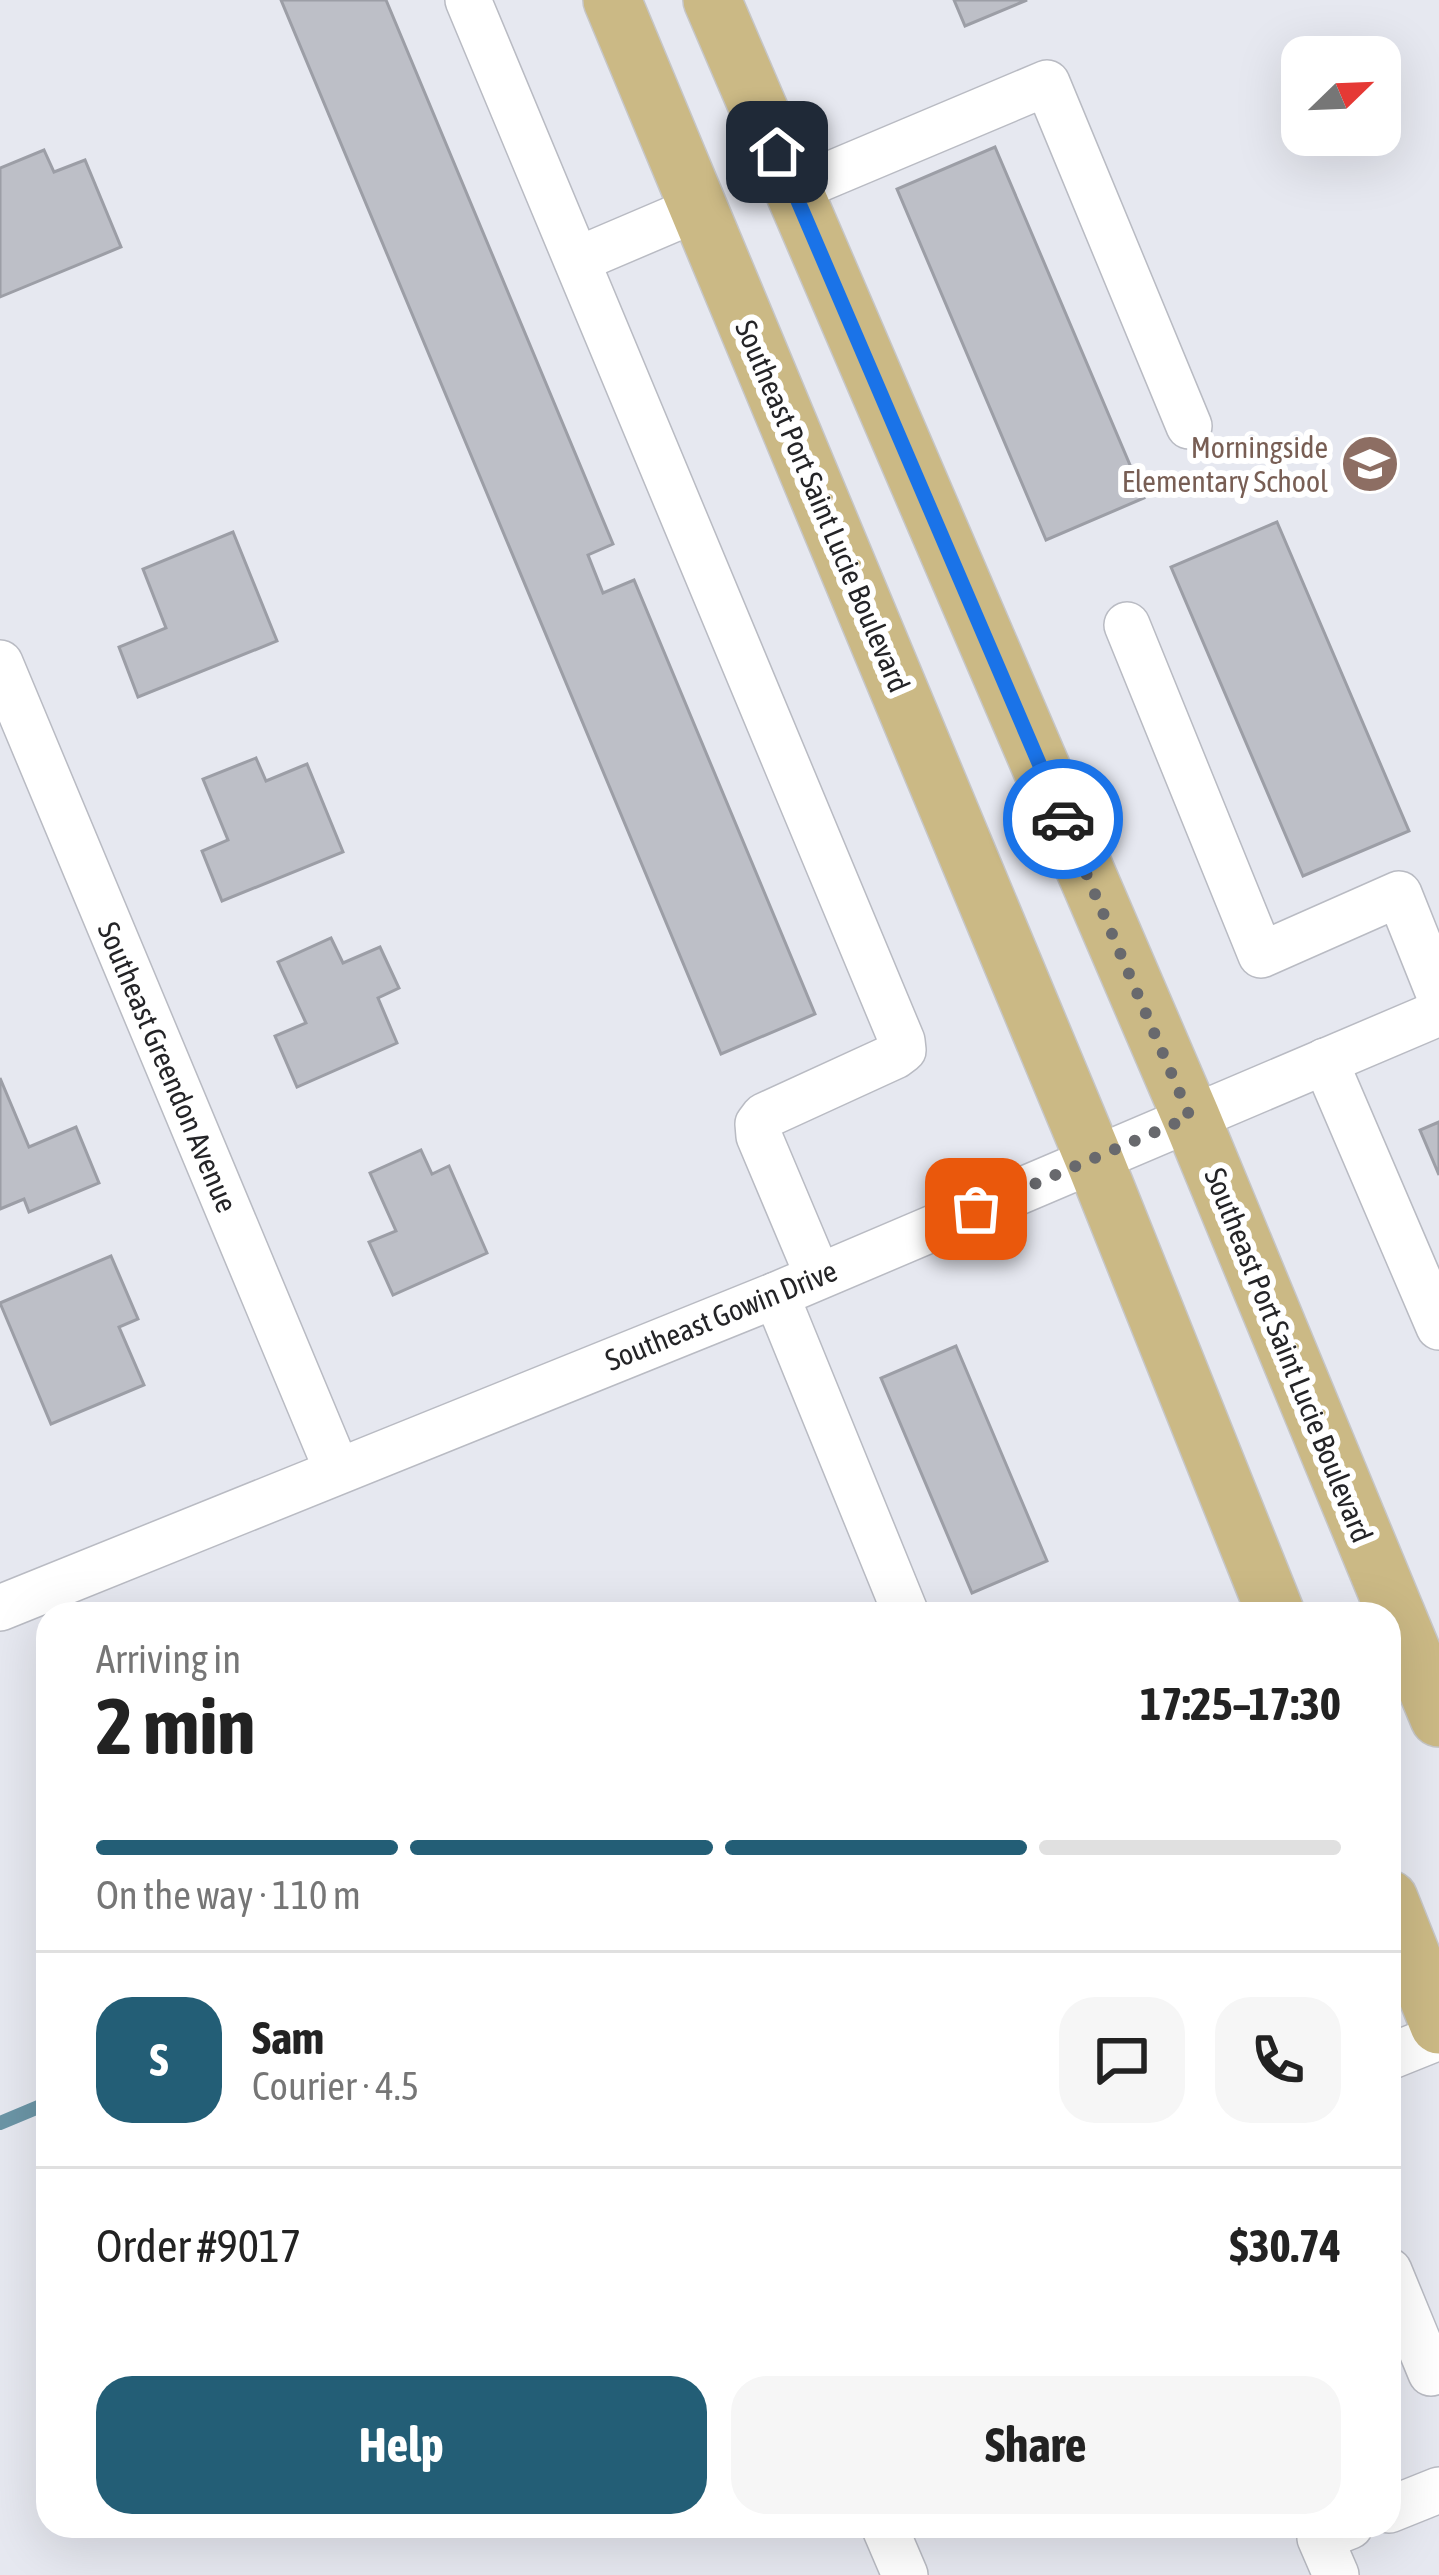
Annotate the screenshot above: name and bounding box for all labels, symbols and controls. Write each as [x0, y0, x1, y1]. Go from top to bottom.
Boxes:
north arrow [1281, 36, 1401, 156]
map controls [1281, 36, 1401, 156]
pin [726, 101, 828, 203]
icon: home [744, 119, 810, 185]
street label: Southeast Port Saint Lucie Boulevard [729, 315, 917, 697]
place label: Morningside Elementary School [1122, 430, 1328, 498]
school or university icon: Morningside Elementary School [1339, 433, 1401, 495]
courier [1003, 759, 1123, 879]
icon: car [1030, 786, 1096, 852]
street label: Southeast Greendon Avenue [91, 917, 245, 1217]
pin [925, 1158, 1027, 1260]
street label: Southeast Port Saint Lucie Boulevard [1198, 1163, 1380, 1547]
icon: bag [943, 1176, 1009, 1242]
street label: Southeast Gowin Drive [600, 1253, 842, 1377]
text: Arriving in [96, 1637, 241, 1681]
text: 17:25–17:30 [1140, 1678, 1341, 1730]
text: 2 min [96, 1681, 255, 1771]
text: On the way · 110 m [96, 1873, 361, 1917]
button: chat [1059, 1997, 1185, 2123]
button: phone [1215, 1997, 1341, 2123]
text: Sam [252, 2012, 324, 2064]
text: S [150, 2034, 168, 2086]
text: Courier · 4.5 [252, 2064, 419, 2108]
text: Order #9017 [96, 2220, 301, 2272]
text: $30.74 [1229, 2220, 1341, 2272]
button: Help [96, 2376, 707, 2514]
button: Share [731, 2376, 1341, 2514]

